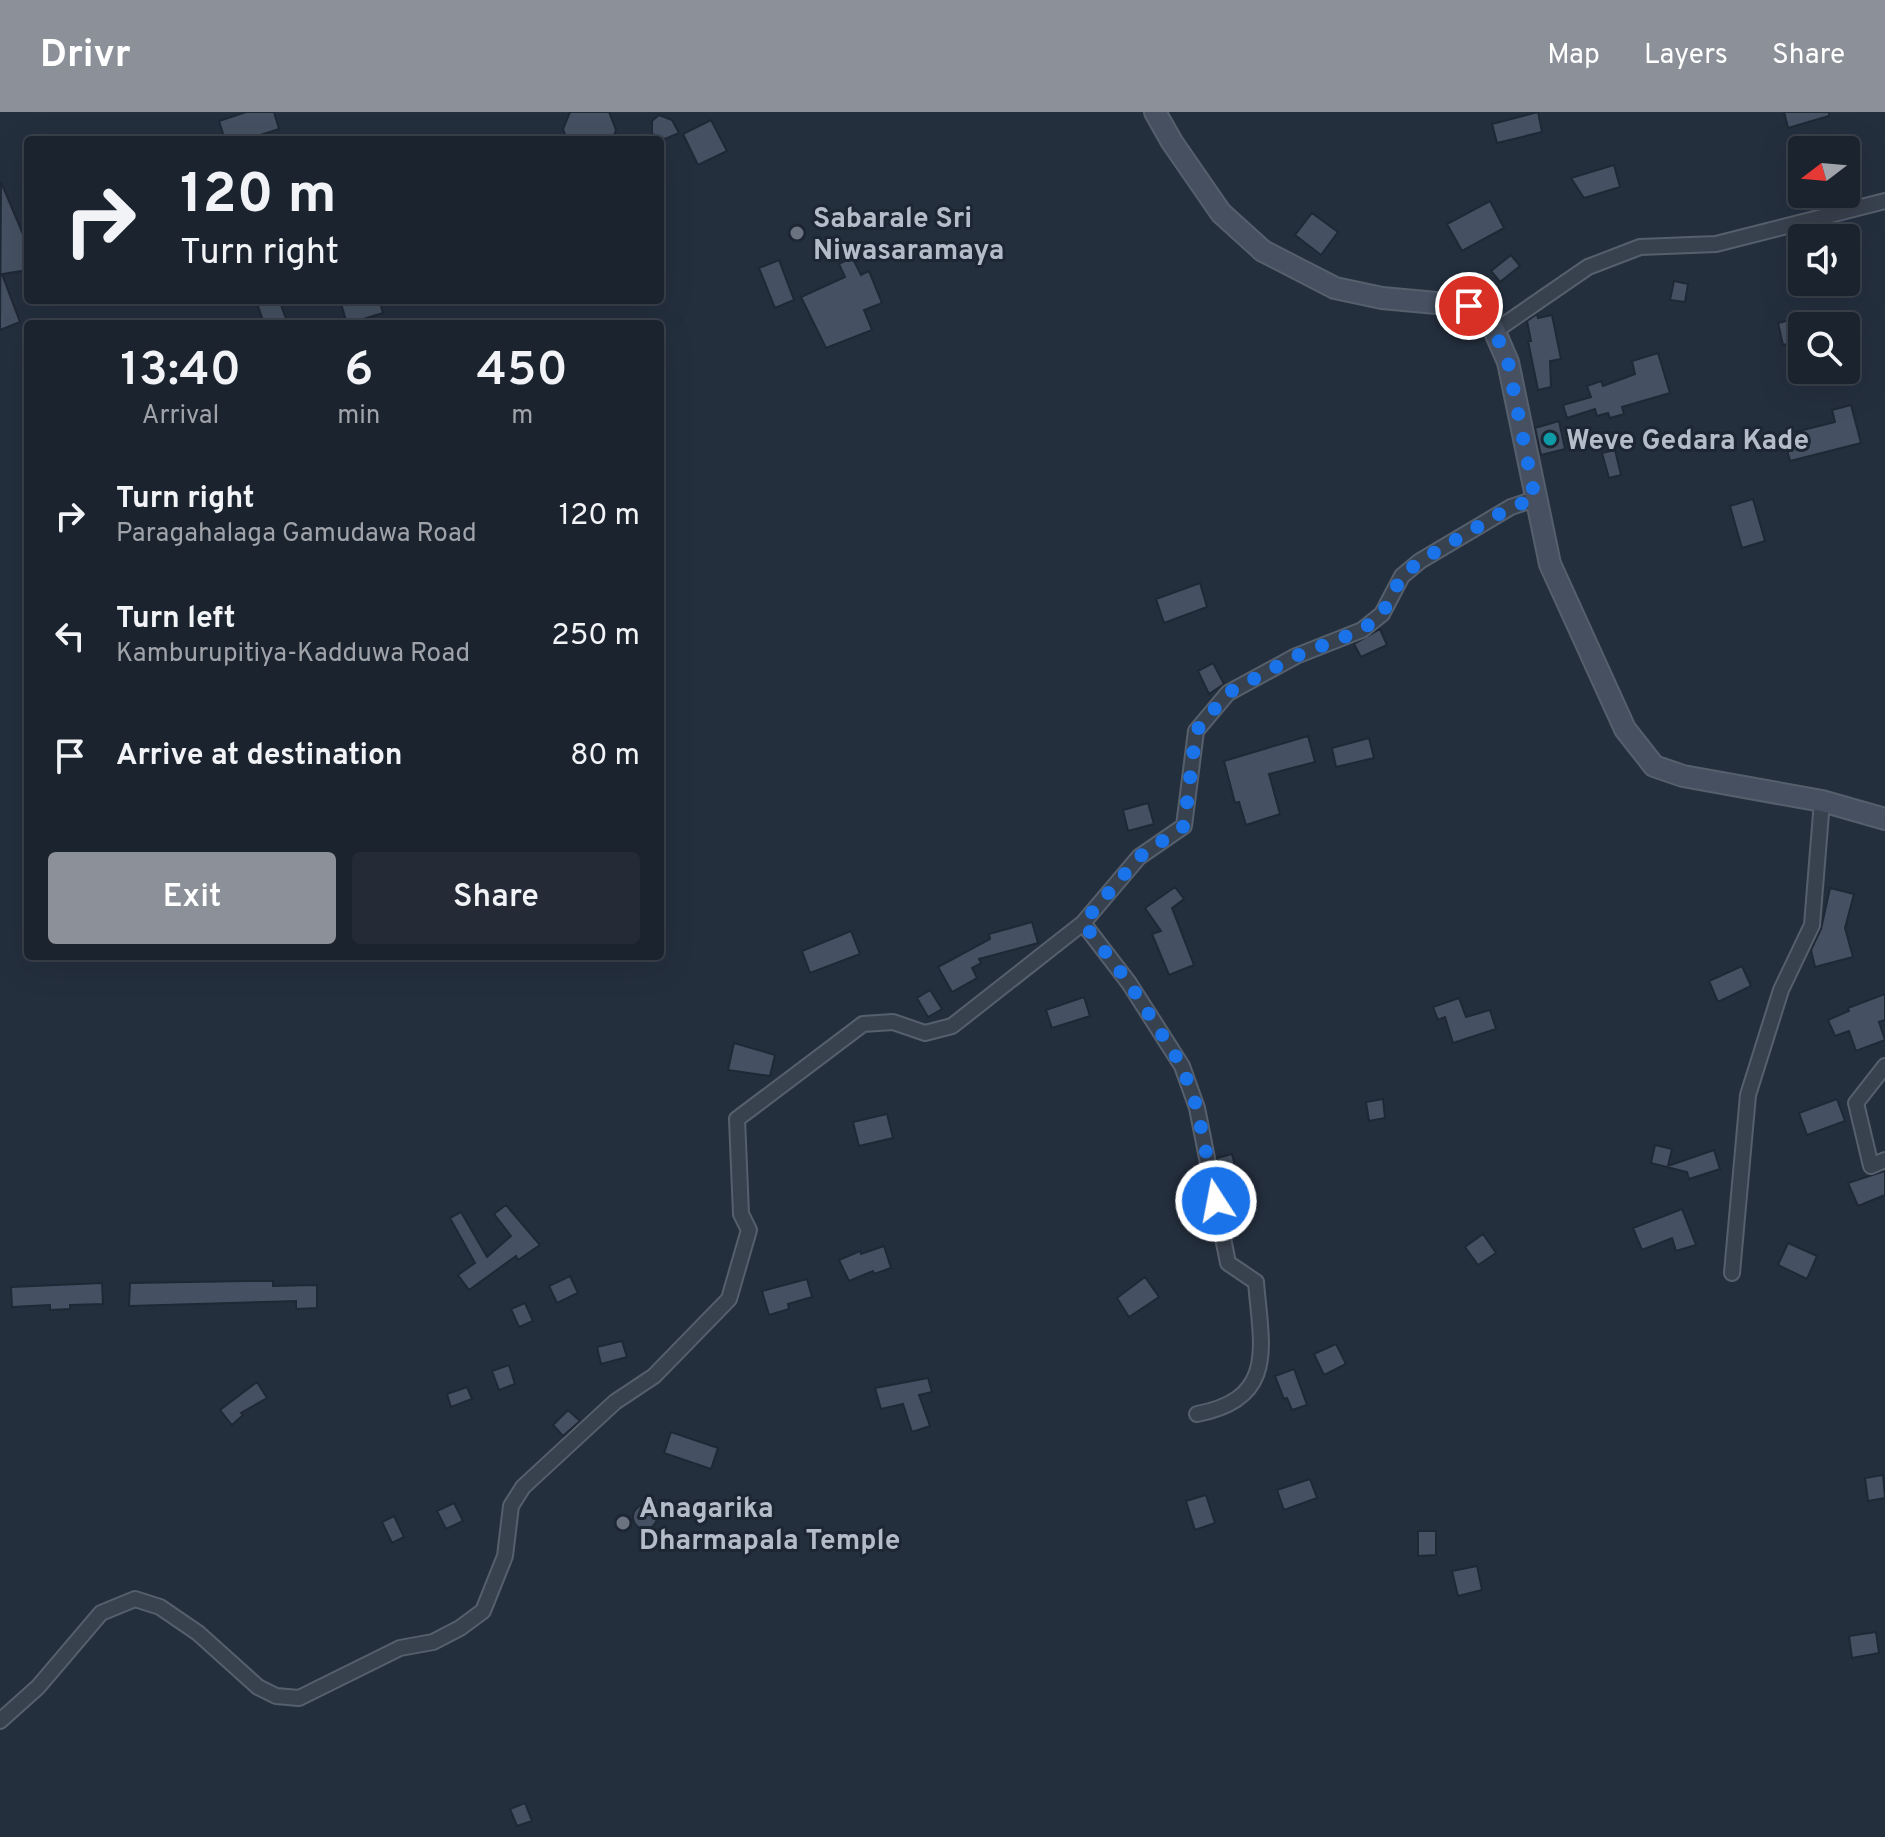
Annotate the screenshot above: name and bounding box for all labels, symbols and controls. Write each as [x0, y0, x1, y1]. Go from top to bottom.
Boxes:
text: Drivr [40, 32, 131, 81]
text: Map [1547, 38, 1600, 74]
text: Layers [1644, 38, 1728, 74]
text: Share [1772, 38, 1845, 74]
north arrow [1788, 136, 1860, 208]
map controls [1788, 136, 1860, 384]
text: 120 m [180, 162, 337, 232]
icon: right [48, 168, 152, 272]
place label: Sabarale Sri Niwasaramaya [813, 202, 1004, 270]
marker: Sabarale Sri Niwasaramaya [788, 224, 806, 242]
button: sound [1788, 224, 1860, 296]
text: Turn right [180, 231, 339, 277]
pin [1435, 272, 1503, 340]
icon: arrive [1447, 284, 1491, 328]
button: search [1788, 312, 1860, 384]
text: 13:40 [120, 342, 241, 402]
text: 6 [344, 342, 373, 402]
text: 450 [477, 342, 568, 402]
text: Arrival [142, 400, 219, 433]
text: min [337, 400, 380, 433]
text: m [511, 400, 533, 433]
place label: Weve Gedara Kade [1566, 424, 1809, 460]
marker: Weve Gedara Kade [1541, 430, 1559, 448]
text: Turn right [116, 481, 254, 518]
icon: right [48, 494, 92, 538]
text: 120 m [559, 498, 640, 535]
text: Paragahalaga Gamudawa Road [116, 518, 477, 551]
text: Turn left [116, 601, 236, 638]
icon: left [48, 614, 92, 658]
text: 250 m [551, 618, 640, 655]
text: Kamburupitiya-Kadduwa Road [116, 638, 470, 671]
icon: arrive [48, 734, 92, 778]
text: Arrive at destination [116, 738, 402, 775]
text: 80 m [570, 738, 640, 775]
button: Exit [48, 852, 336, 944]
button: Share [352, 852, 640, 944]
position arrow [1174, 1159, 1258, 1243]
place label: Anagarika Dharmapala Temple [639, 1492, 900, 1560]
marker: Anagarika Dharmapala Temple [614, 1514, 632, 1532]

